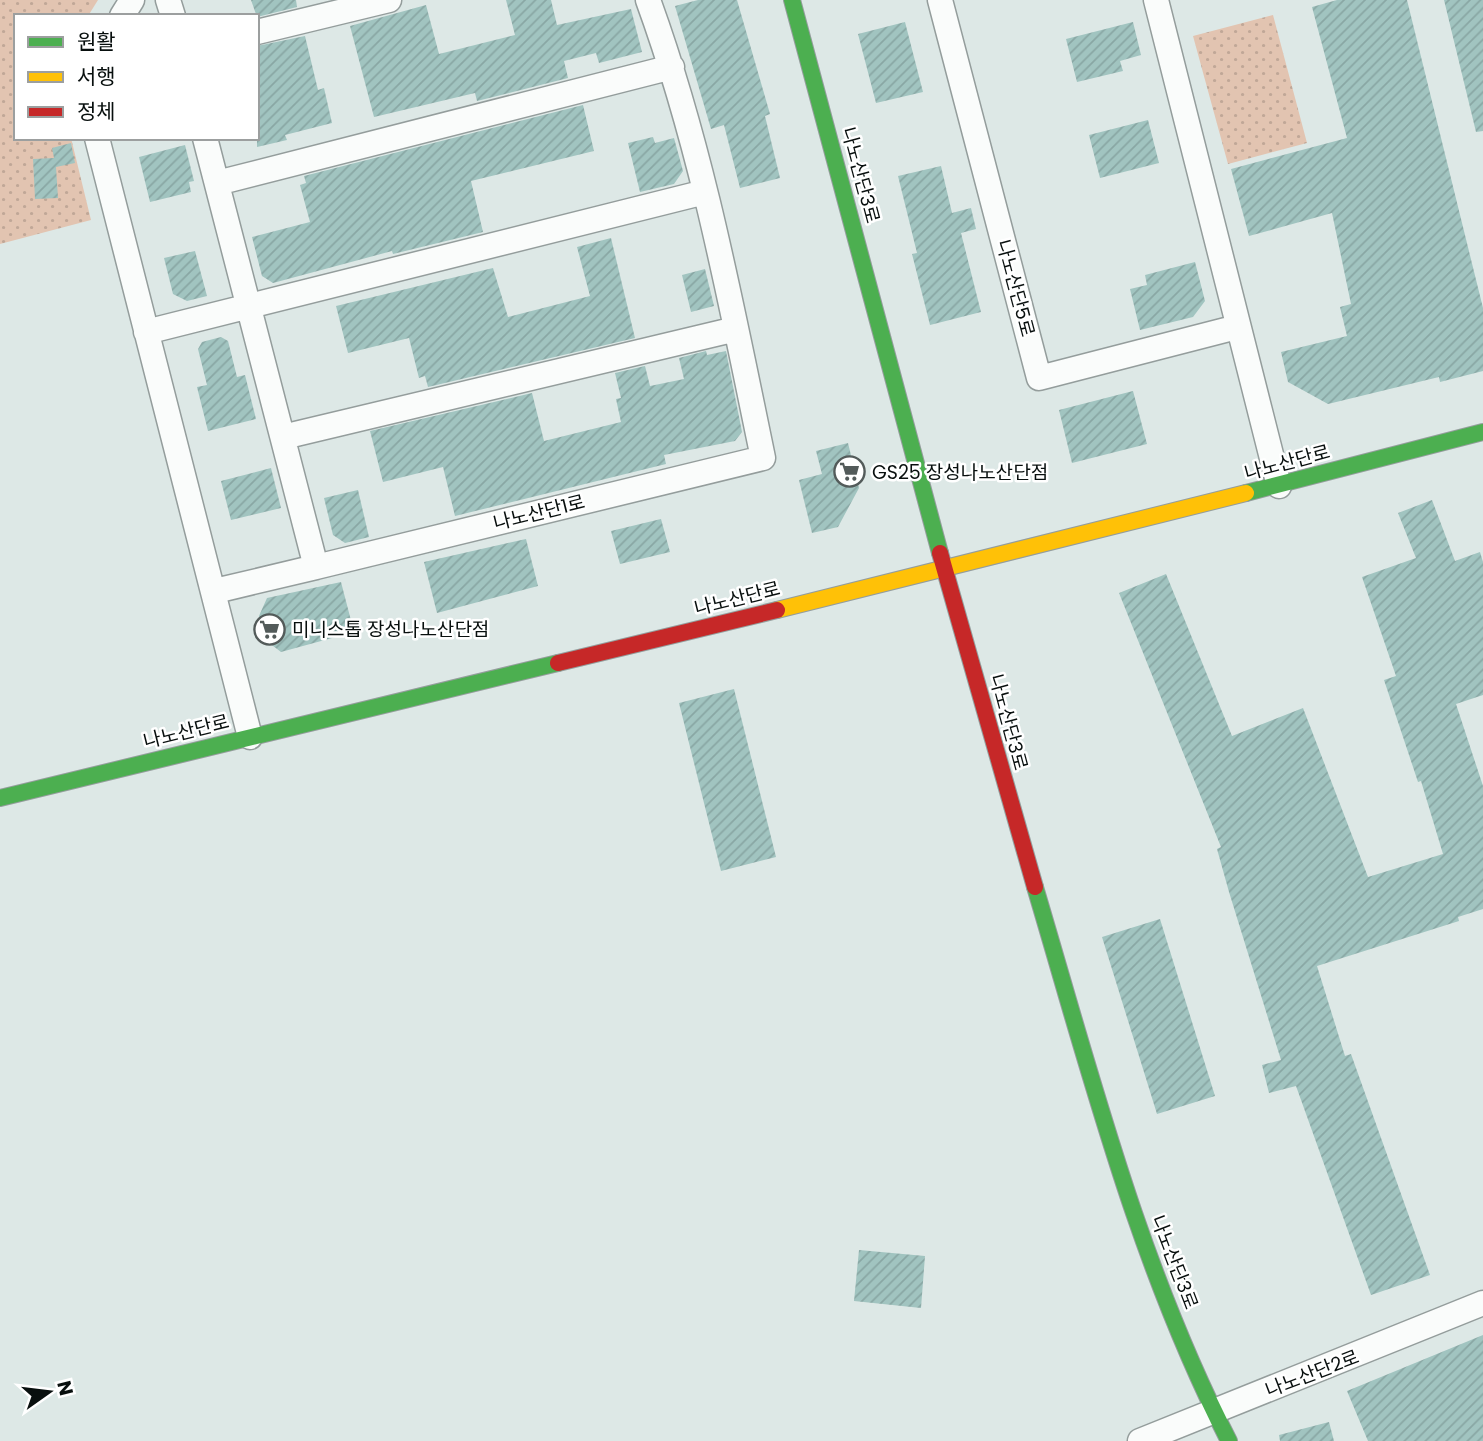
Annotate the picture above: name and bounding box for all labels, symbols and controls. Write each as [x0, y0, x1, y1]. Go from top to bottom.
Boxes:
legend [14, 14, 259, 140]
text: 원활 [77, 27, 116, 56]
text: 서행 [77, 62, 116, 91]
text: 정체 [77, 97, 116, 126]
street label: 나노산단3로 [835, 124, 886, 226]
street label: 나노산단5로 [990, 237, 1041, 340]
street label: 나노산단로 [1241, 438, 1333, 487]
supermarket icon: GS25 장성나노산단점 [832, 455, 866, 489]
place label: GS25 장성나노산단점 [872, 459, 1048, 486]
street label: 나노산단1로 [491, 488, 588, 537]
street label: 나노산단로 [691, 575, 783, 622]
supermarket icon: 미니스톱 장성나노산단점 [252, 612, 286, 646]
place label: 미니스톱 장성나노산단점 [292, 616, 489, 643]
street label: 나노산단3로 [983, 671, 1034, 773]
street label: 나노산단로 [140, 708, 232, 755]
street label: 나노산단3로 [1144, 1211, 1205, 1313]
street label: 나노산단2로 [1261, 1343, 1363, 1404]
north arrow [14, 1357, 84, 1427]
text: N [50, 1378, 80, 1398]

